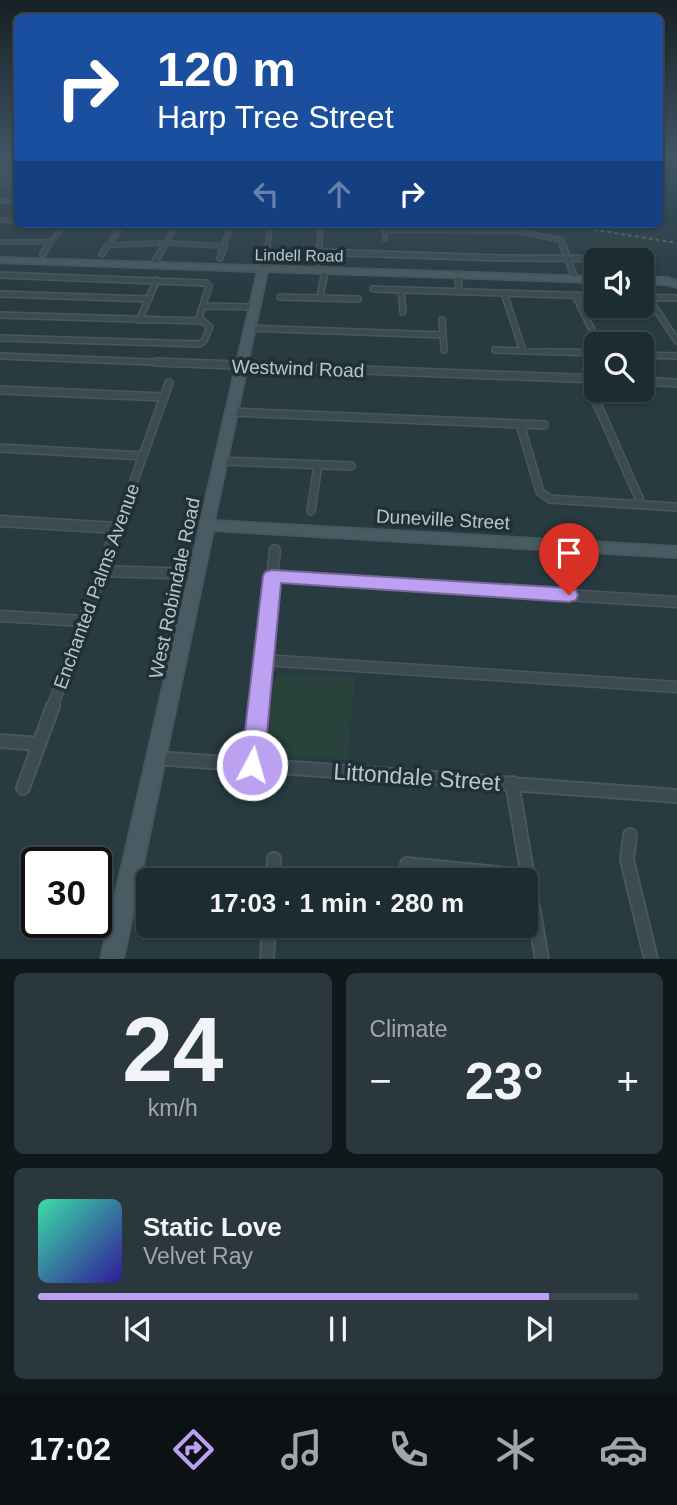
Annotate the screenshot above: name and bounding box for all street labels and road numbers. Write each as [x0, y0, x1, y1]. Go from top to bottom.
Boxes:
street label: Lindell Road [254, 246, 344, 265]
street label: Westwind Road [231, 356, 365, 381]
street label: Enchanted Palms Avenue [49, 481, 143, 692]
street label: West Robindale Road [145, 496, 204, 681]
street label: Duneville Street [375, 506, 511, 534]
street label: Littondale Street [333, 758, 502, 796]

